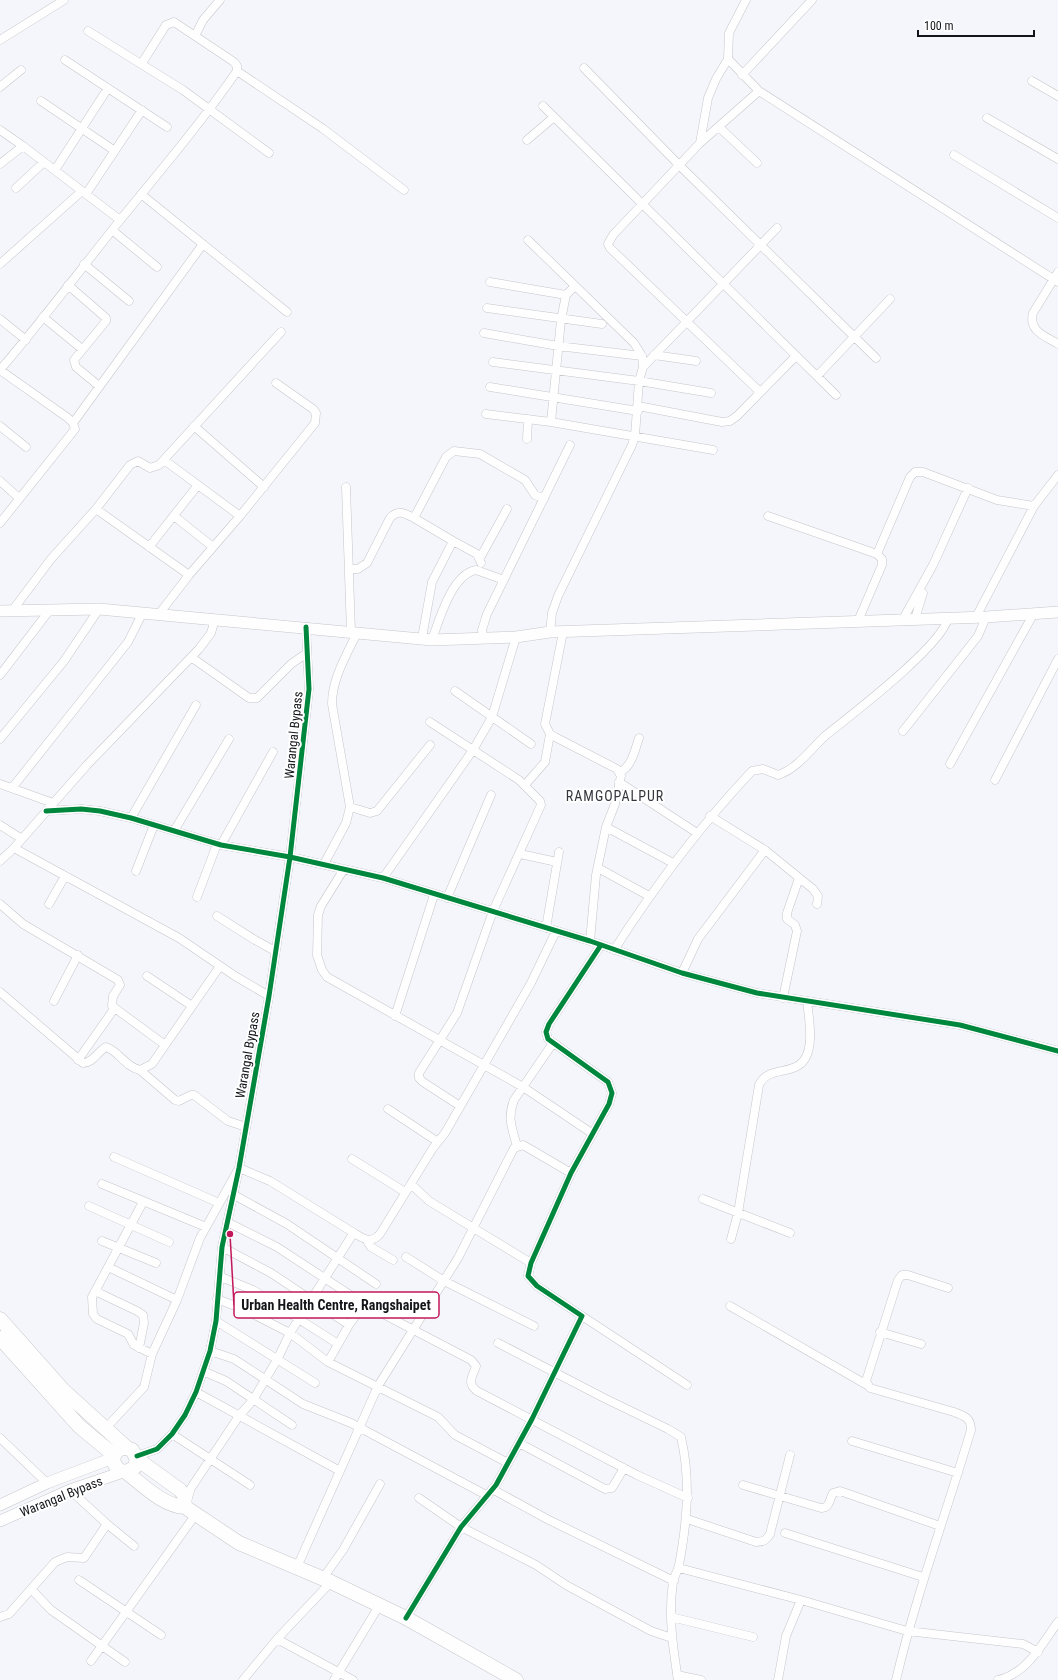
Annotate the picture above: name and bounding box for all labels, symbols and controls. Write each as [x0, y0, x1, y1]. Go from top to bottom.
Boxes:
scale bar [918, 12, 1034, 38]
text: 100 m [924, 19, 954, 33]
street label: Warangal Bypass [281, 691, 306, 779]
district label: RAMGOPALPUR [566, 788, 664, 804]
street label: Warangal Bypass [232, 1011, 263, 1100]
callout: Urban Health Centre, Rangshaipet [234, 1292, 439, 1318]
text: Urban Health Centre, Rangshaipet [241, 1297, 431, 1313]
street label: Warangal Bypass [18, 1473, 105, 1520]

